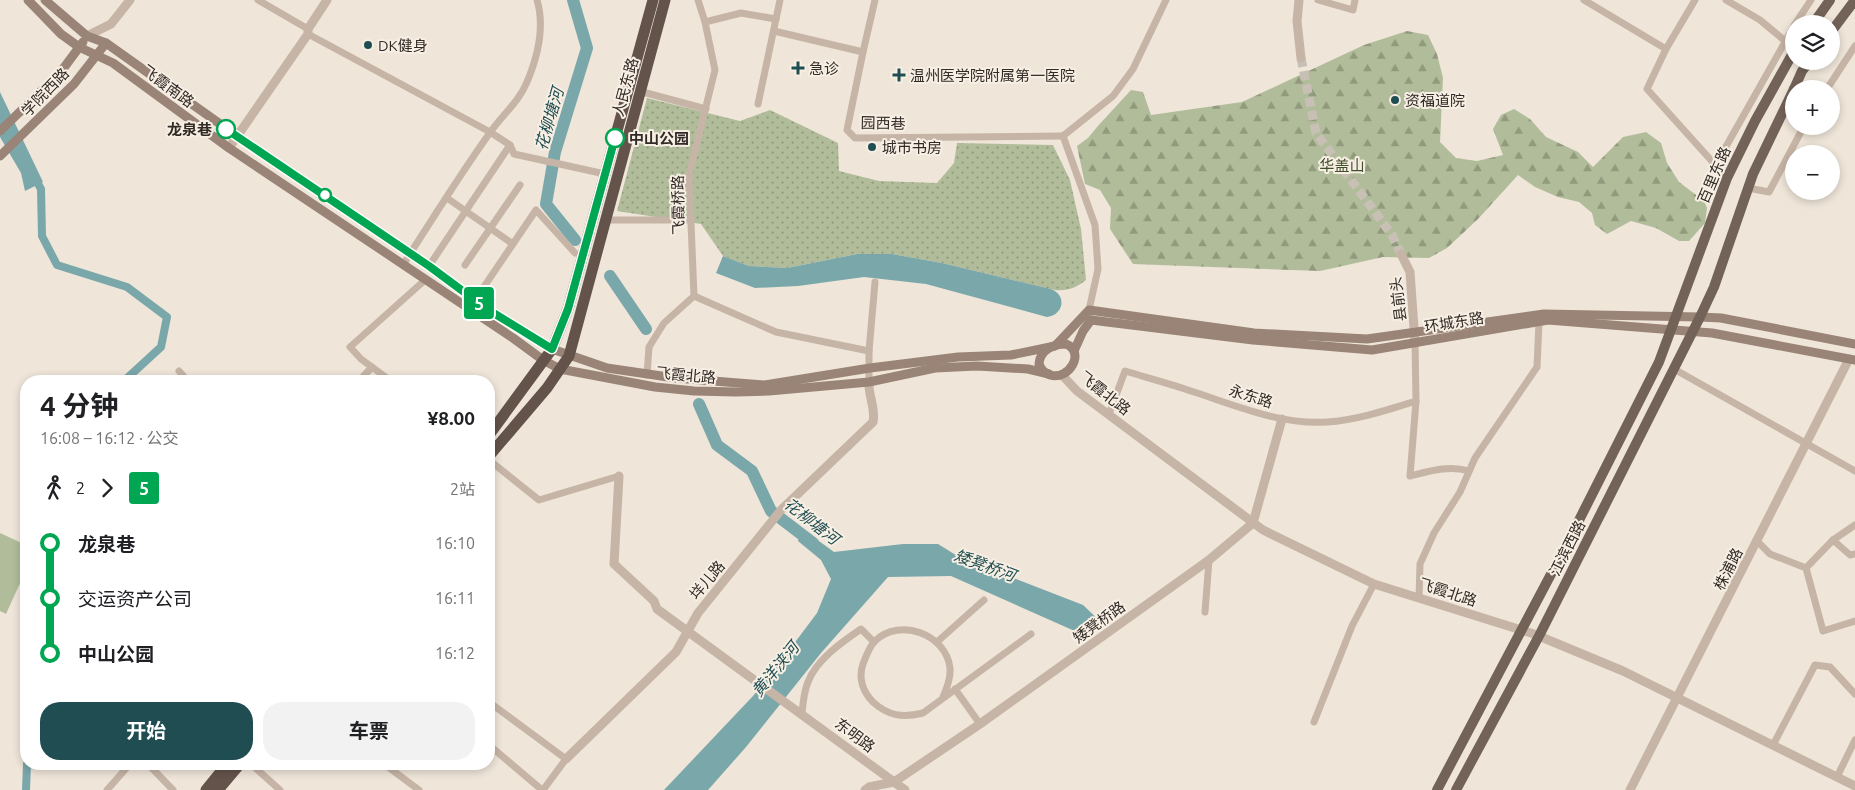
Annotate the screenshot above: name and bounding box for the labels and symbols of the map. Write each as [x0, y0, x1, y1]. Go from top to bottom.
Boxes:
place label: DK健身 [378, 37, 428, 54]
marker: DK健身 [362, 39, 374, 51]
street label: 人民东路 [609, 56, 641, 118]
place label: 急诊 [809, 60, 839, 77]
street label: 飞霞南路 [139, 61, 197, 111]
marker: 急诊 [791, 61, 805, 75]
street label: 学院西路 [18, 65, 72, 119]
place label: 温州医学院附属第一医院 [910, 67, 1075, 84]
marker: 温州医学院附属第一医院 [892, 68, 906, 82]
water label: 花柳塘河 [532, 83, 567, 152]
place label: 资福道院 [1405, 92, 1465, 109]
marker: 资福道院 [1389, 94, 1401, 106]
street label: 园西巷 [860, 114, 906, 132]
marker: 龙泉巷 [216, 119, 236, 139]
place label: 龙泉巷 [167, 121, 212, 138]
marker: 中山公园 [605, 128, 625, 148]
place label: 中山公园 [629, 130, 689, 147]
place label: 城市书房 [882, 139, 942, 156]
marker: 城市书房 [866, 141, 878, 153]
street label: 百里东路 [1694, 144, 1734, 206]
park label: 华盖山 [1319, 157, 1365, 174]
street label: 飞霞桥路 [669, 175, 687, 235]
unlabelled marker [318, 188, 332, 202]
street label: 县前头 [1387, 276, 1409, 322]
line badge: 5 [463, 287, 495, 319]
street label: 环城东路 [1423, 309, 1485, 335]
street label: 飞霞北路 [655, 364, 717, 386]
street label: 飞霞北路 [1076, 368, 1134, 418]
street label: 永东路 [1227, 381, 1275, 411]
water label: 花柳塘河 [781, 494, 845, 550]
street label: 江滨西路 [1546, 517, 1588, 579]
street label: 株浦路 [1710, 545, 1746, 593]
water label: 矮凳桥河 [952, 546, 1021, 585]
street label: 垟儿路 [686, 557, 728, 603]
street label: 飞霞北路 [1417, 575, 1479, 609]
street label: 矮凳桥路 [1070, 597, 1128, 647]
water label: 黄洋浃河 [748, 636, 804, 700]
street label: 东明路 [832, 715, 878, 755]

